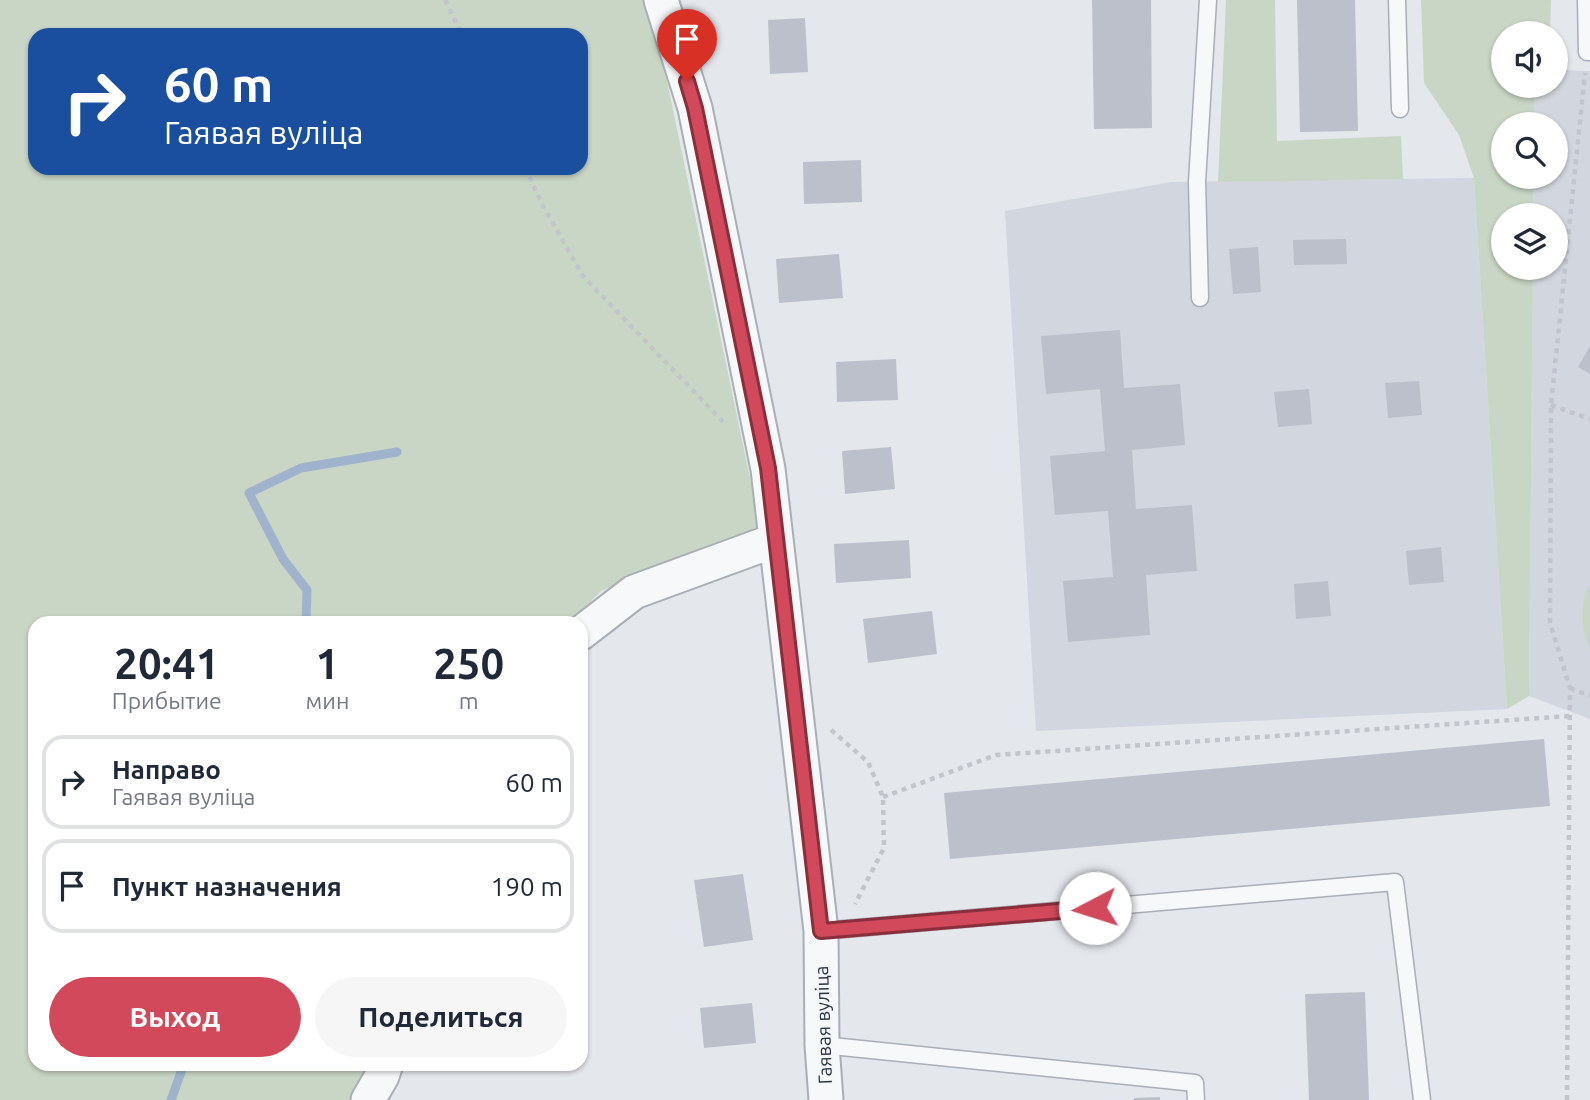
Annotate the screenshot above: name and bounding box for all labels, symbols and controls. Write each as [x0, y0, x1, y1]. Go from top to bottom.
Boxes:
pin [657, 9, 717, 81]
icon: arrive [668, 20, 706, 58]
map controls [1491, 21, 1568, 280]
button: sound [1491, 21, 1568, 98]
icon: right [49, 56, 140, 147]
text: 60 m [164, 56, 273, 111]
button: search [1491, 112, 1568, 189]
text: Гаявая вуліца [164, 114, 364, 150]
button: layers [1491, 203, 1568, 280]
text: 20:41 [114, 640, 219, 687]
text: 1 [316, 640, 339, 687]
text: 250 [433, 640, 504, 687]
text: Прибытие [112, 688, 222, 713]
text: мин [306, 688, 349, 713]
text: m [459, 688, 479, 713]
text: Направо [112, 755, 221, 784]
icon: right [53, 763, 91, 801]
text: 60 m [505, 768, 563, 797]
text: Гаявая вуліца [112, 784, 255, 809]
icon: arrive [53, 867, 91, 905]
position arrow [1058, 871, 1132, 945]
text: Пункт назначения [112, 872, 342, 901]
text: 190 m [491, 872, 563, 901]
street label: Гаявая вуліца [810, 965, 836, 1085]
button: Выход [49, 977, 301, 1057]
button: Поделиться [315, 977, 567, 1057]

